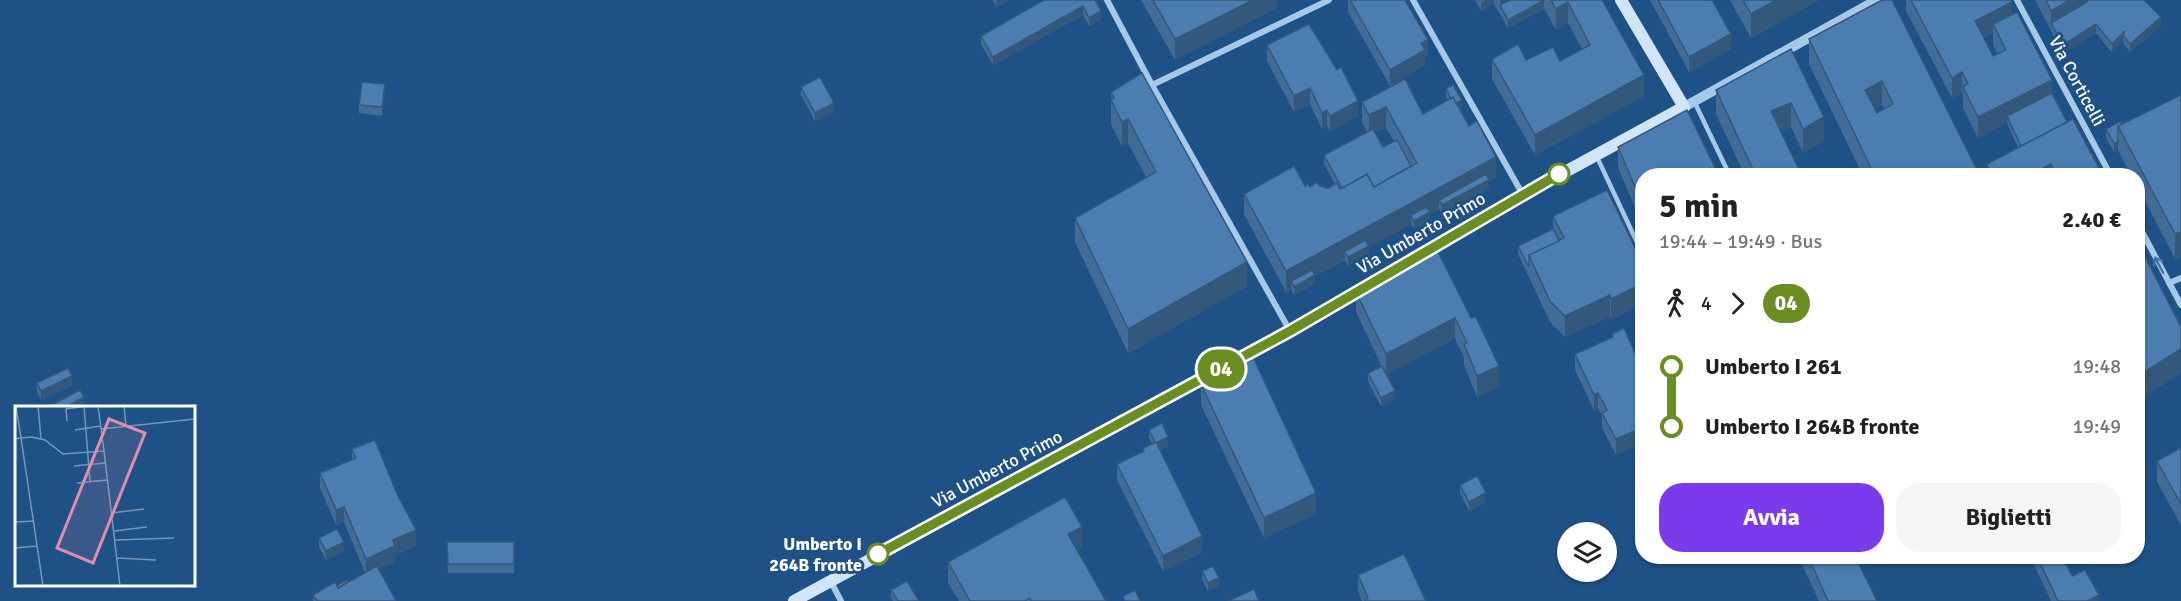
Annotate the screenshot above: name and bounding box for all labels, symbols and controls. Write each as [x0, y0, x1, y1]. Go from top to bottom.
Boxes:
street label: Via Corticelli [2044, 32, 2110, 130]
unlabelled marker [1548, 163, 1570, 185]
text: 5 min [1659, 186, 1739, 227]
street label: Via Umberto Primo [1353, 187, 1489, 279]
text: 2.40 € [2062, 206, 2121, 233]
text: 19:44 – 19:49 · Bus [1659, 229, 1822, 254]
one-way arrow [2153, 257, 2165, 274]
icon: walk [1659, 287, 1692, 320]
icon: forward [1721, 287, 1754, 320]
text: 04 [1775, 290, 1798, 316]
text: 4 [1701, 291, 1712, 316]
line badge: 04 [1194, 350, 1248, 388]
text: Umberto I 261 [1705, 353, 1842, 380]
text: 19:48 [2072, 354, 2121, 379]
text: 04 [1210, 356, 1232, 382]
inset map [15, 406, 195, 586]
text: Umberto I 264B fronte [1705, 413, 1919, 440]
text: 19:49 [2072, 414, 2121, 439]
street label: Via Umberto Primo [928, 425, 1066, 513]
button: Avvia [1659, 483, 1884, 552]
button: Biglietti [1896, 483, 2121, 552]
map controls [1557, 522, 1617, 582]
button: layers [1557, 522, 1617, 582]
place label: Umberto I 264B fronte [769, 533, 862, 576]
marker: Umberto I 264B fronte [867, 543, 889, 565]

